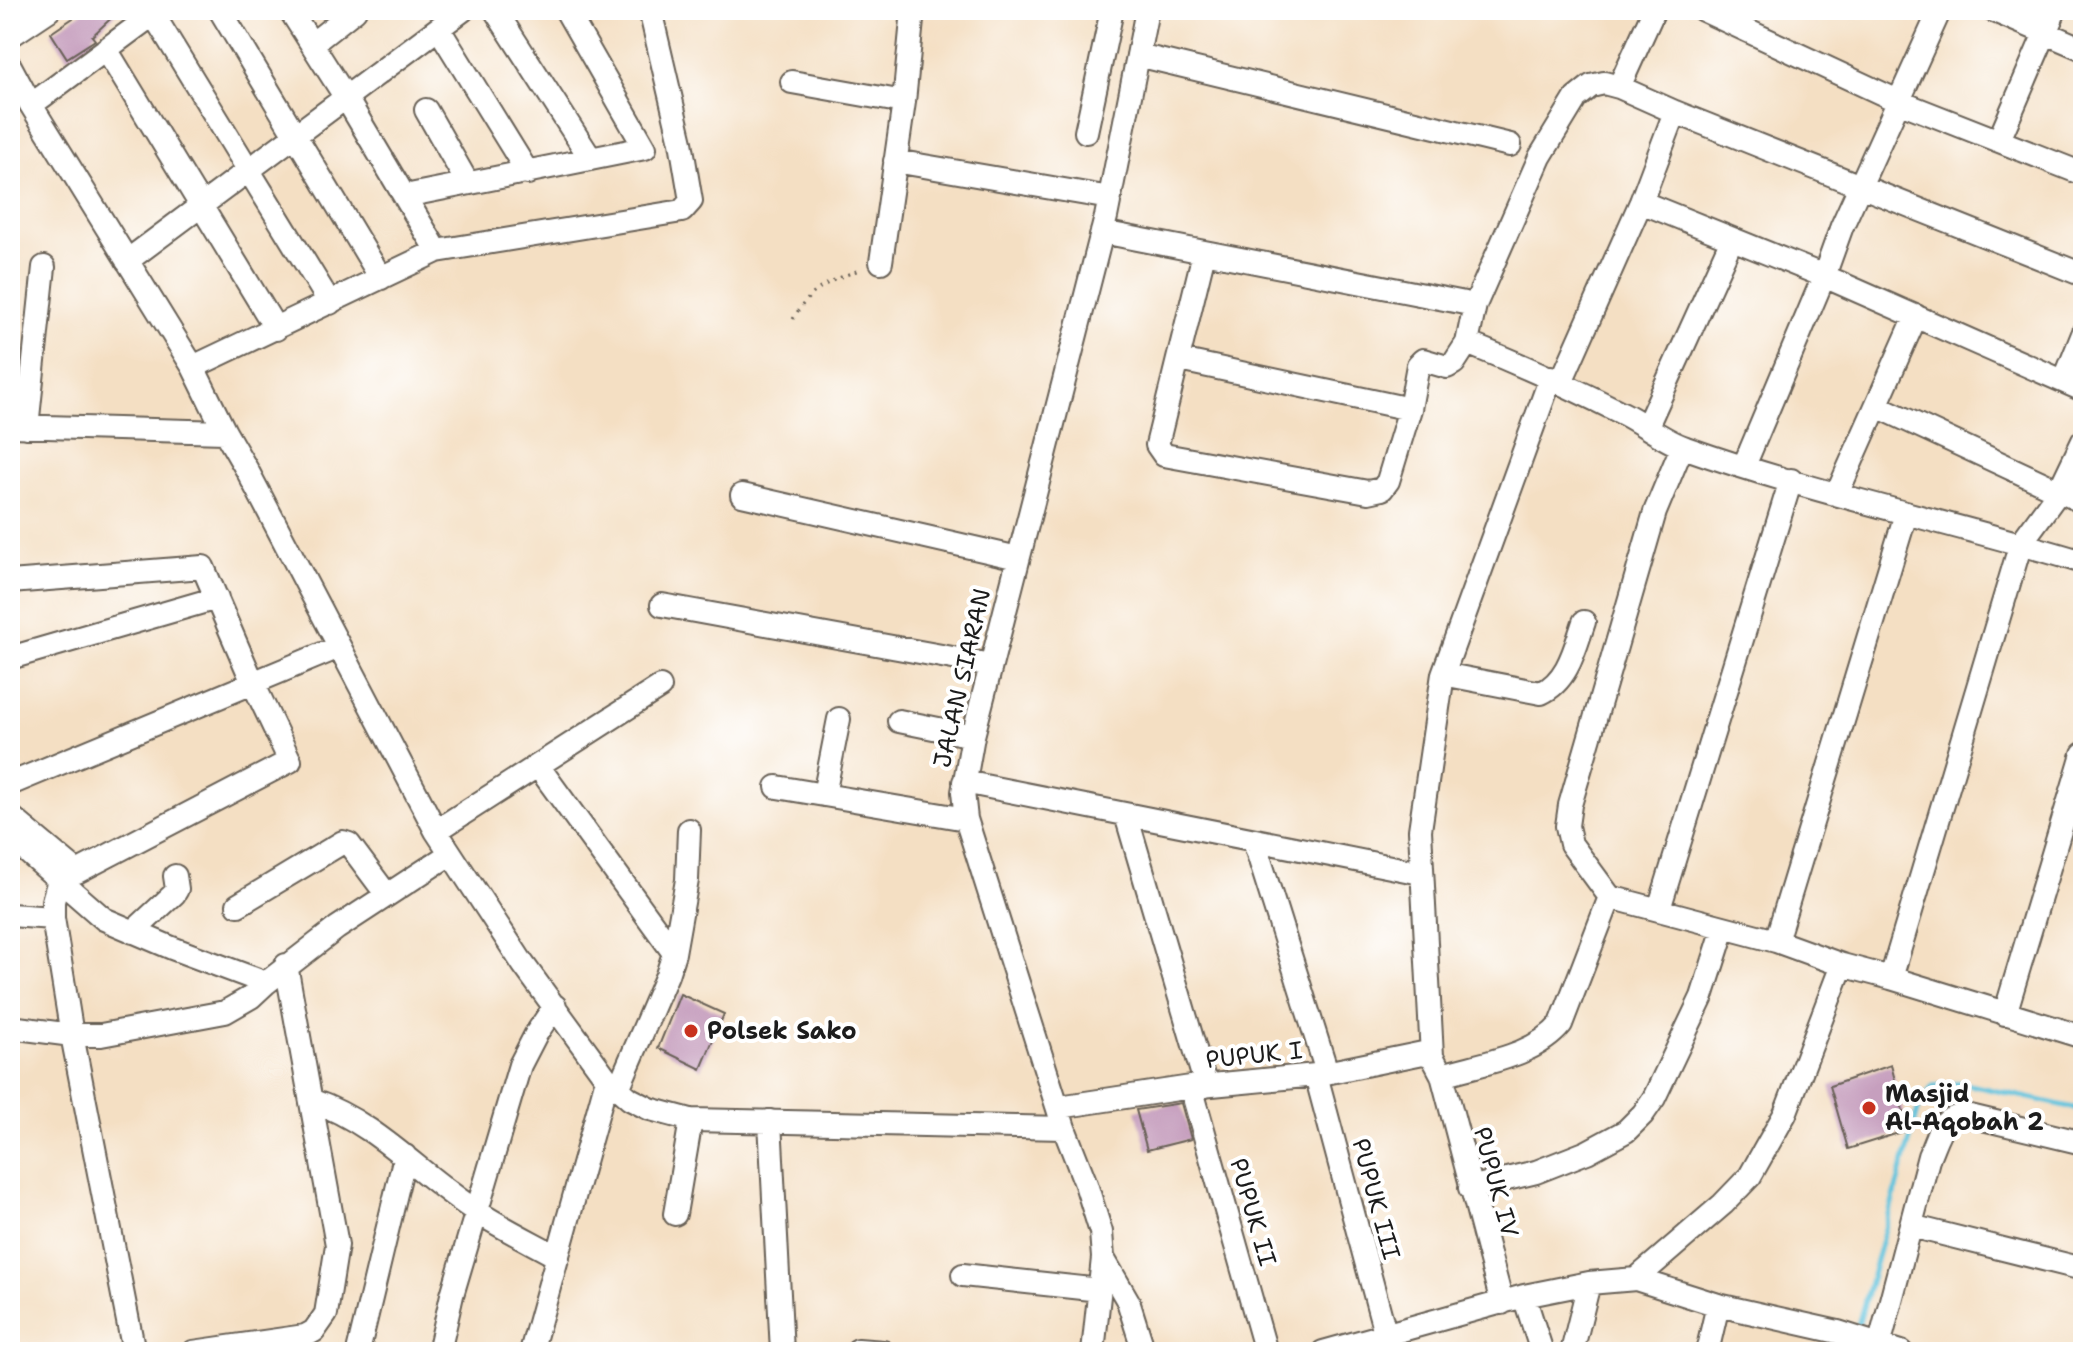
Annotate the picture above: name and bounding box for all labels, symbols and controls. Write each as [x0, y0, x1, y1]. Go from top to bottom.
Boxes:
street label: JALAN SIARAN [926, 585, 998, 771]
place label: Polsek Sako [707, 1015, 857, 1047]
marker: Polsek Sako [682, 1022, 700, 1040]
street label: PUPUK I [1204, 1034, 1304, 1076]
place label: Masjid Al-Aqobah 2 [1885, 1078, 2044, 1138]
marker: Masjid Al-Aqobah 2 [1860, 1099, 1878, 1117]
street label: PUPUK IV [1466, 1123, 1526, 1241]
street label: PUPUK III [1344, 1135, 1408, 1263]
street label: PUPUK II [1222, 1154, 1284, 1270]

